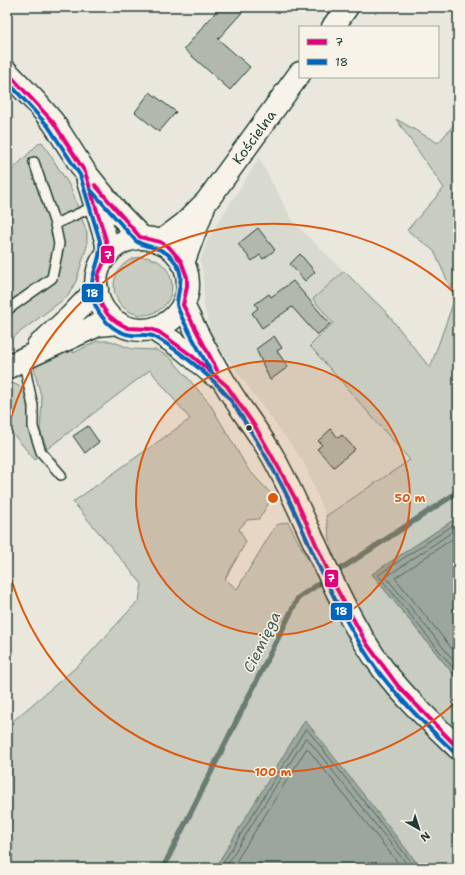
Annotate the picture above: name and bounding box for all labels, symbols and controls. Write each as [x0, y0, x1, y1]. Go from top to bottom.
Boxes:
legend [299, 26, 439, 78]
text: 7 [335, 34, 343, 50]
text: 18 [335, 54, 348, 70]
street label: Kościelna [228, 106, 280, 168]
line badge: 7 [100, 245, 115, 264]
text: 7 [104, 248, 112, 263]
line badge: 18 [81, 283, 104, 303]
text: 18 [86, 286, 99, 301]
unlabelled marker [244, 423, 254, 433]
text: 50 m [395, 490, 426, 506]
centre of rings [266, 491, 280, 505]
line badge: 7 [324, 569, 339, 588]
text: 7 [327, 571, 335, 586]
line badge: 18 [330, 602, 353, 621]
text: 18 [335, 604, 348, 619]
water label: Ciemięga [239, 608, 285, 676]
text: 100 m [255, 764, 292, 780]
north arrow [399, 809, 439, 849]
text: N [417, 828, 433, 845]

